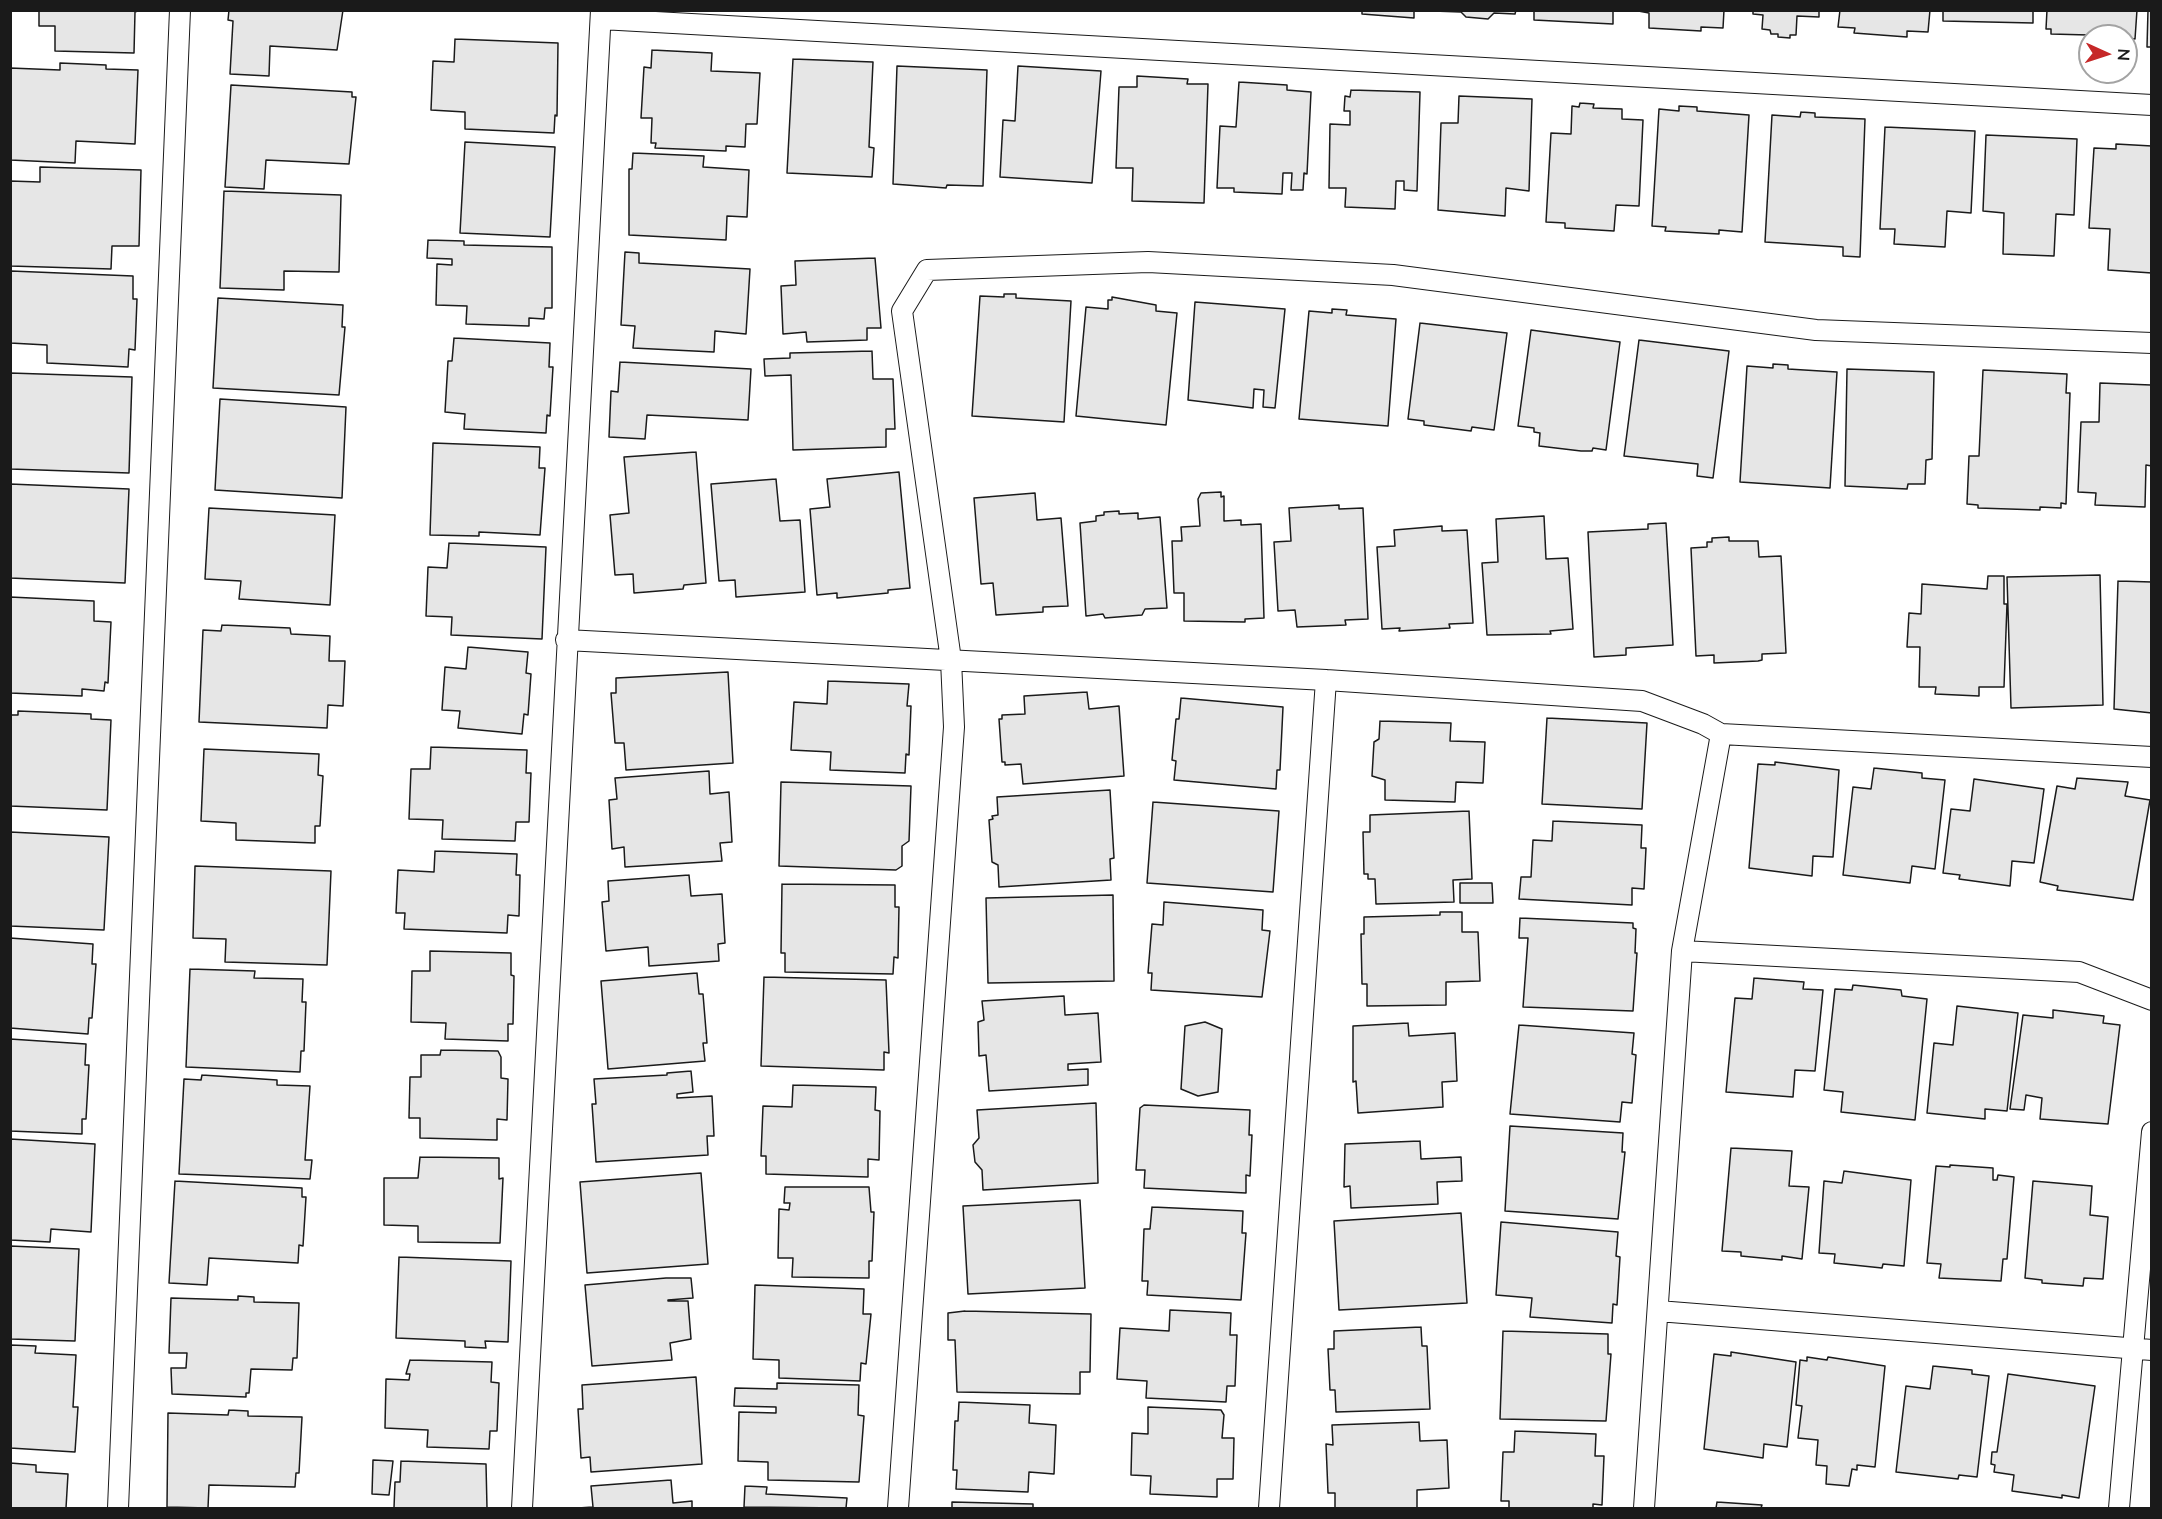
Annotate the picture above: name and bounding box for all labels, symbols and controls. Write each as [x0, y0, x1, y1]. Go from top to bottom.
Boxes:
north arrow [2078, 24, 2138, 84]
text: N [2115, 48, 2134, 62]

